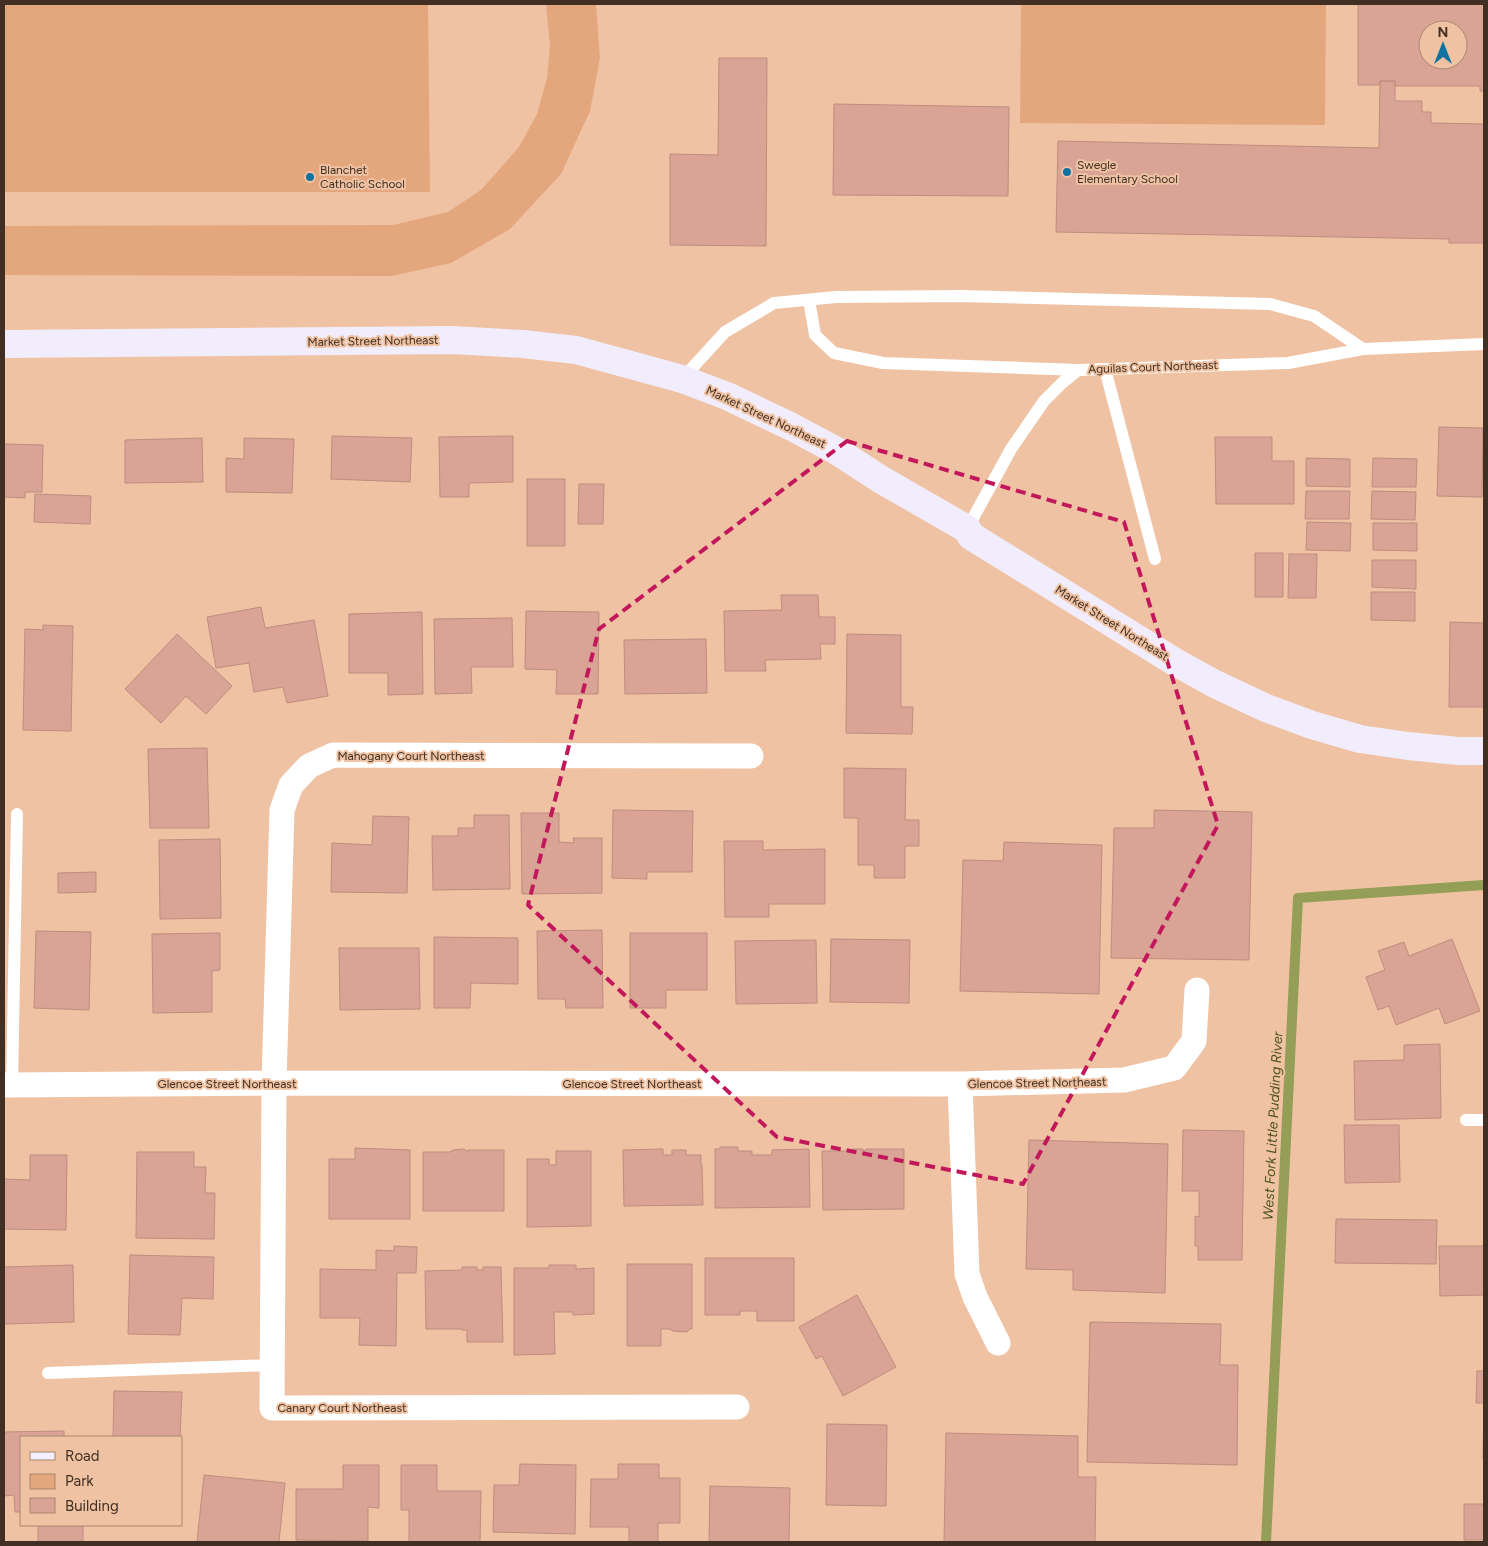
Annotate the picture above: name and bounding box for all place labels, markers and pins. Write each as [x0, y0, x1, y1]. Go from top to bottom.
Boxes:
place label: Swegle Elementary School [1077, 158, 1178, 186]
place label: Blanchet Catholic School [320, 163, 405, 191]
marker: Swegle Elementary School [1061, 166, 1073, 178]
marker: Blanchet Catholic School [304, 171, 316, 183]

